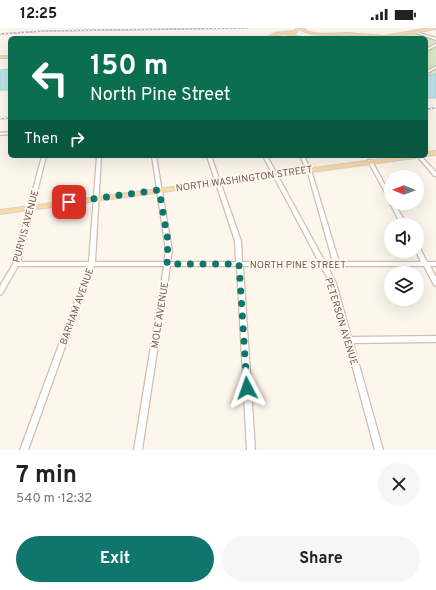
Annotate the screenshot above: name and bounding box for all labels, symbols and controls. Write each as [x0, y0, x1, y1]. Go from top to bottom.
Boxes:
text: 12:25 [20, 5, 57, 24]
text: 150 m [90, 49, 168, 85]
icon: left [24, 52, 76, 104]
text: North Pine Street [90, 84, 231, 107]
icon: right [66, 128, 88, 150]
text: Then [24, 130, 58, 149]
street label: NORTH WASHINGTON STREET [175, 163, 314, 196]
north arrow [384, 170, 424, 210]
map controls [384, 170, 424, 306]
pin [52, 185, 86, 219]
street label: PURVIS AVENUE [10, 189, 42, 264]
icon: arrive [58, 191, 80, 213]
button: sound [384, 218, 424, 258]
street label: NORTH PINE STREET [250, 259, 346, 272]
street label: BARHAM AVENUE [57, 266, 97, 347]
button: layers [384, 266, 424, 306]
street label: PETERSON AVENUE [321, 276, 360, 367]
street label: MOLE AVENUE [149, 281, 172, 349]
position arrow [226, 367, 268, 409]
text: 7 min [16, 461, 77, 491]
button: close [378, 463, 420, 505]
text: 540 m · 12:32 [16, 491, 92, 507]
button: Exit [16, 536, 214, 582]
button: Share [222, 536, 420, 582]

